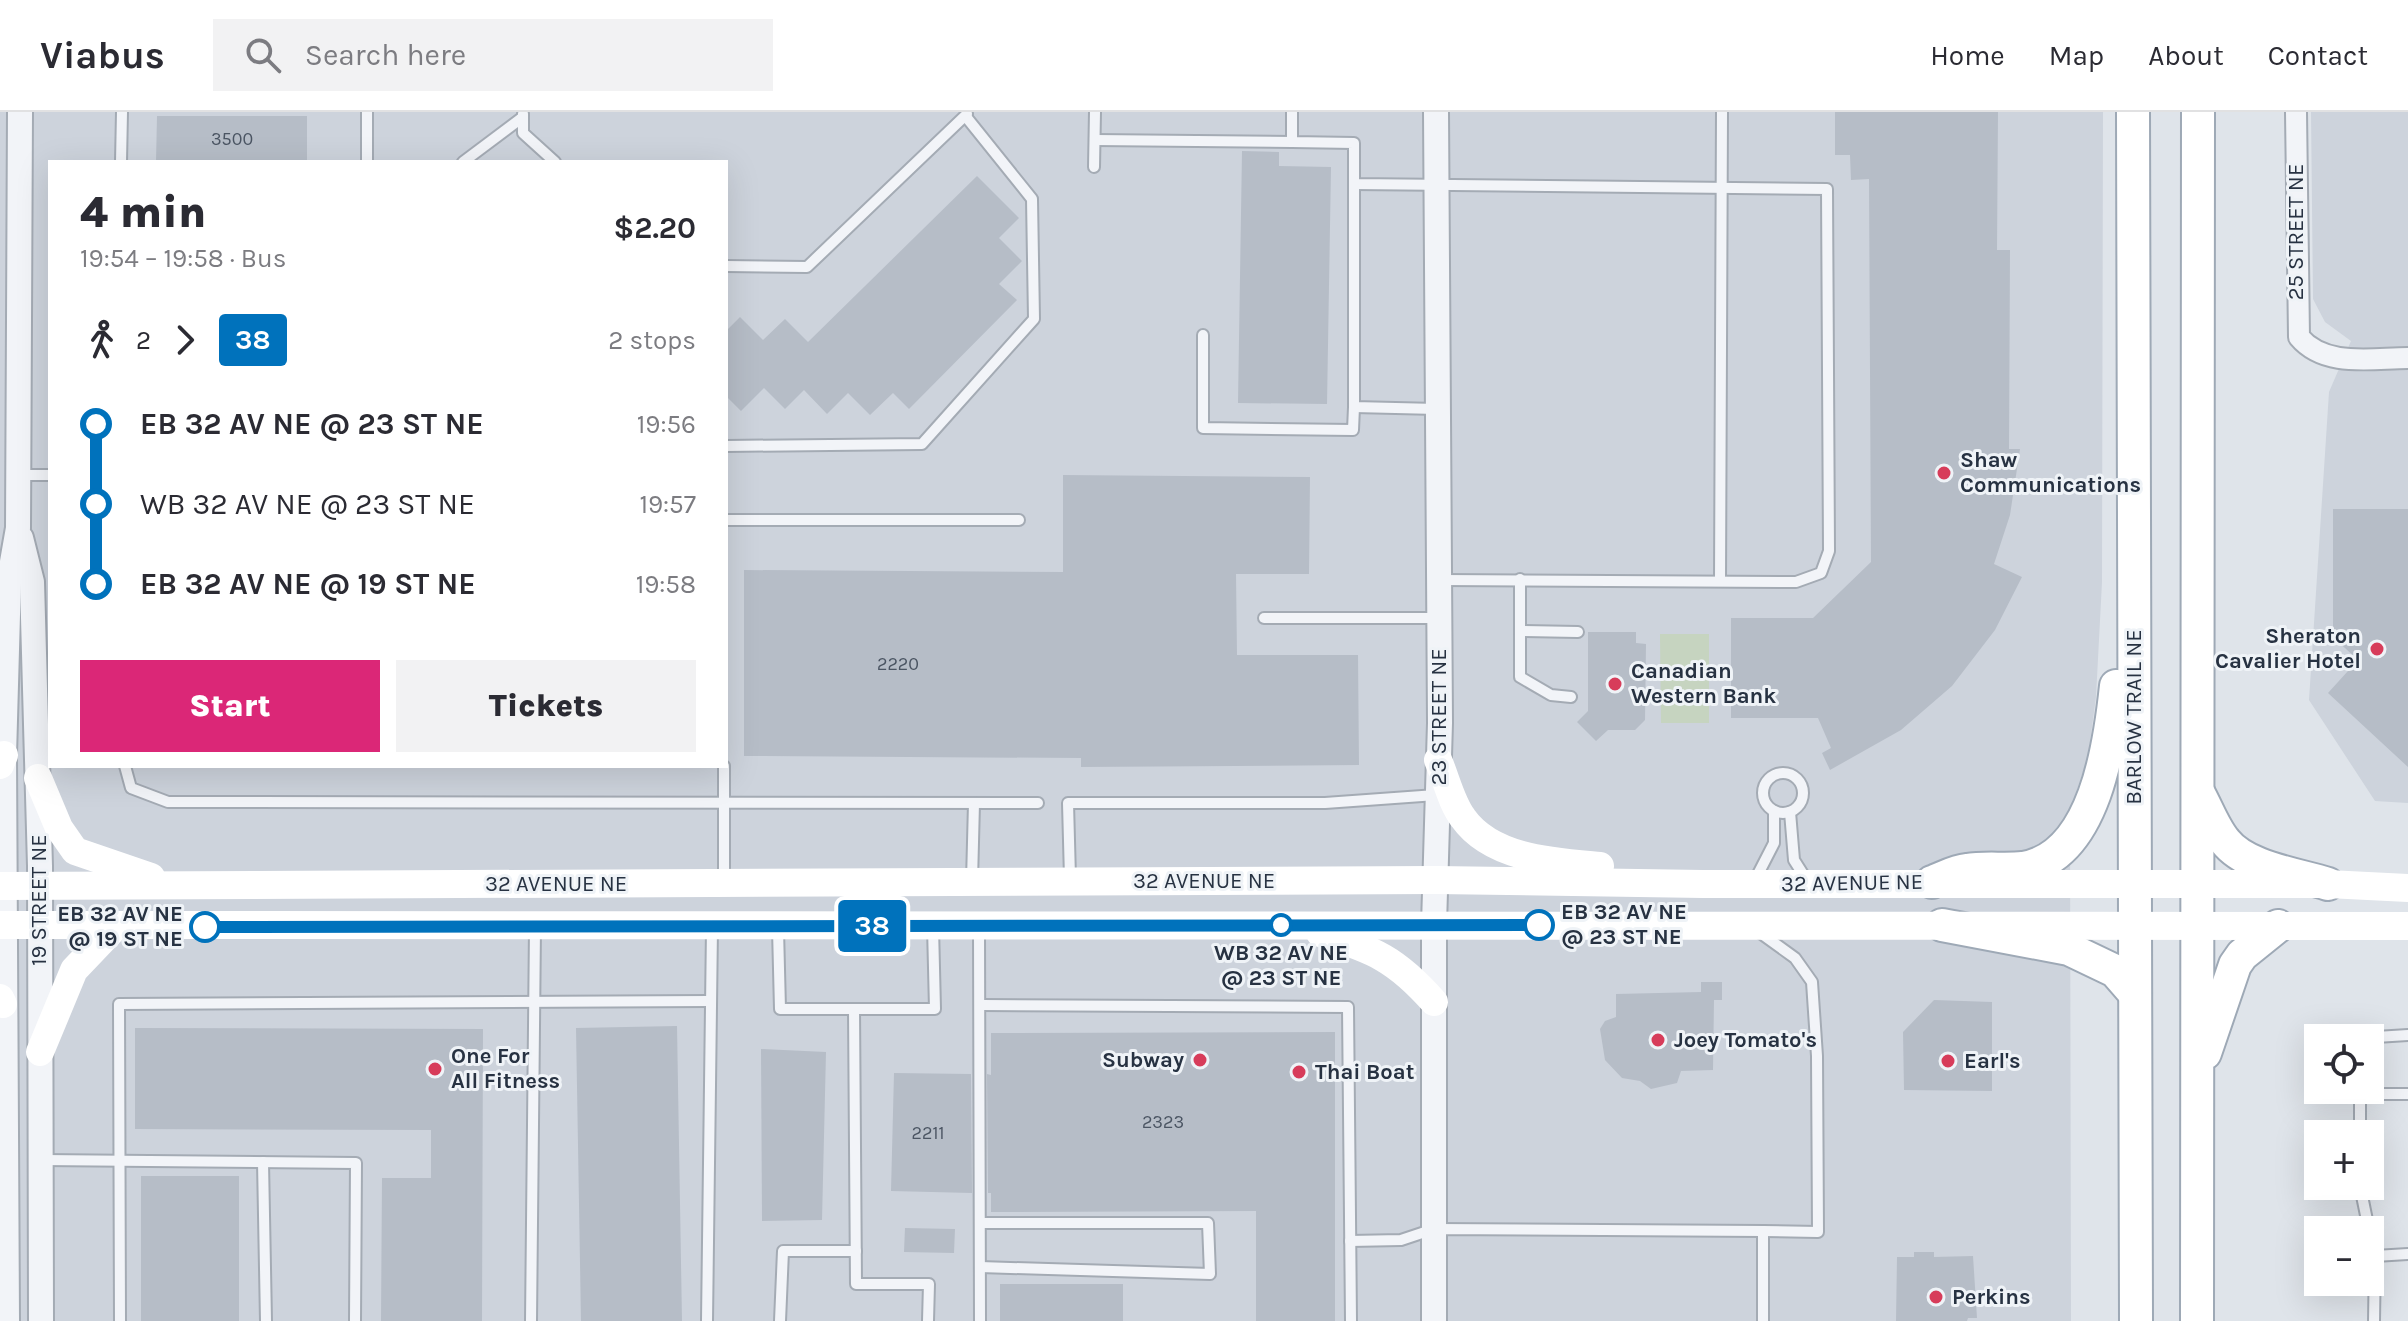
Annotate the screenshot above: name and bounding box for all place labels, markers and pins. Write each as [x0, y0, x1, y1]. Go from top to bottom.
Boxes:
place label: Shaw Communications [1960, 447, 2141, 498]
marker: Shaw Communications [1935, 464, 1953, 482]
place label: Sheraton Cavalier Hotel [2215, 623, 2361, 674]
marker: Sheraton Cavalier Hotel [2368, 640, 2386, 658]
place label: Canadian Western Bank [1631, 658, 1776, 709]
marker: Canadian Western Bank [1606, 675, 1624, 693]
place label: EB 32 AV NE @ 23 ST NE [1561, 899, 1687, 950]
place label: EB 32 AV NE @ 19 ST NE [57, 901, 183, 952]
marker: EB 32 AV NE @ 23 ST NE [1524, 910, 1554, 940]
marker: EB 32 AV NE @ 19 ST NE [190, 912, 220, 942]
marker: WB 32 AV NE @ 23 ST NE [1270, 914, 1292, 936]
place label: WB 32 AV NE @ 23 ST NE [1214, 940, 1348, 991]
place label: Joey Tomato's [1674, 1027, 1817, 1053]
marker: Joey Tomato's [1649, 1031, 1667, 1049]
place label: One For All Fitness [451, 1043, 560, 1094]
place label: Subway [1102, 1047, 1184, 1073]
place label: Earl's [1964, 1048, 2021, 1074]
marker: Subway [1191, 1051, 1209, 1069]
marker: Earl's [1939, 1052, 1957, 1070]
place label: Thai Boat [1315, 1059, 1415, 1085]
marker: One For All Fitness [426, 1060, 444, 1078]
marker: Thai Boat [1290, 1063, 1308, 1081]
place label: Perkins [1952, 1284, 2031, 1310]
marker: Perkins [1927, 1288, 1945, 1306]

